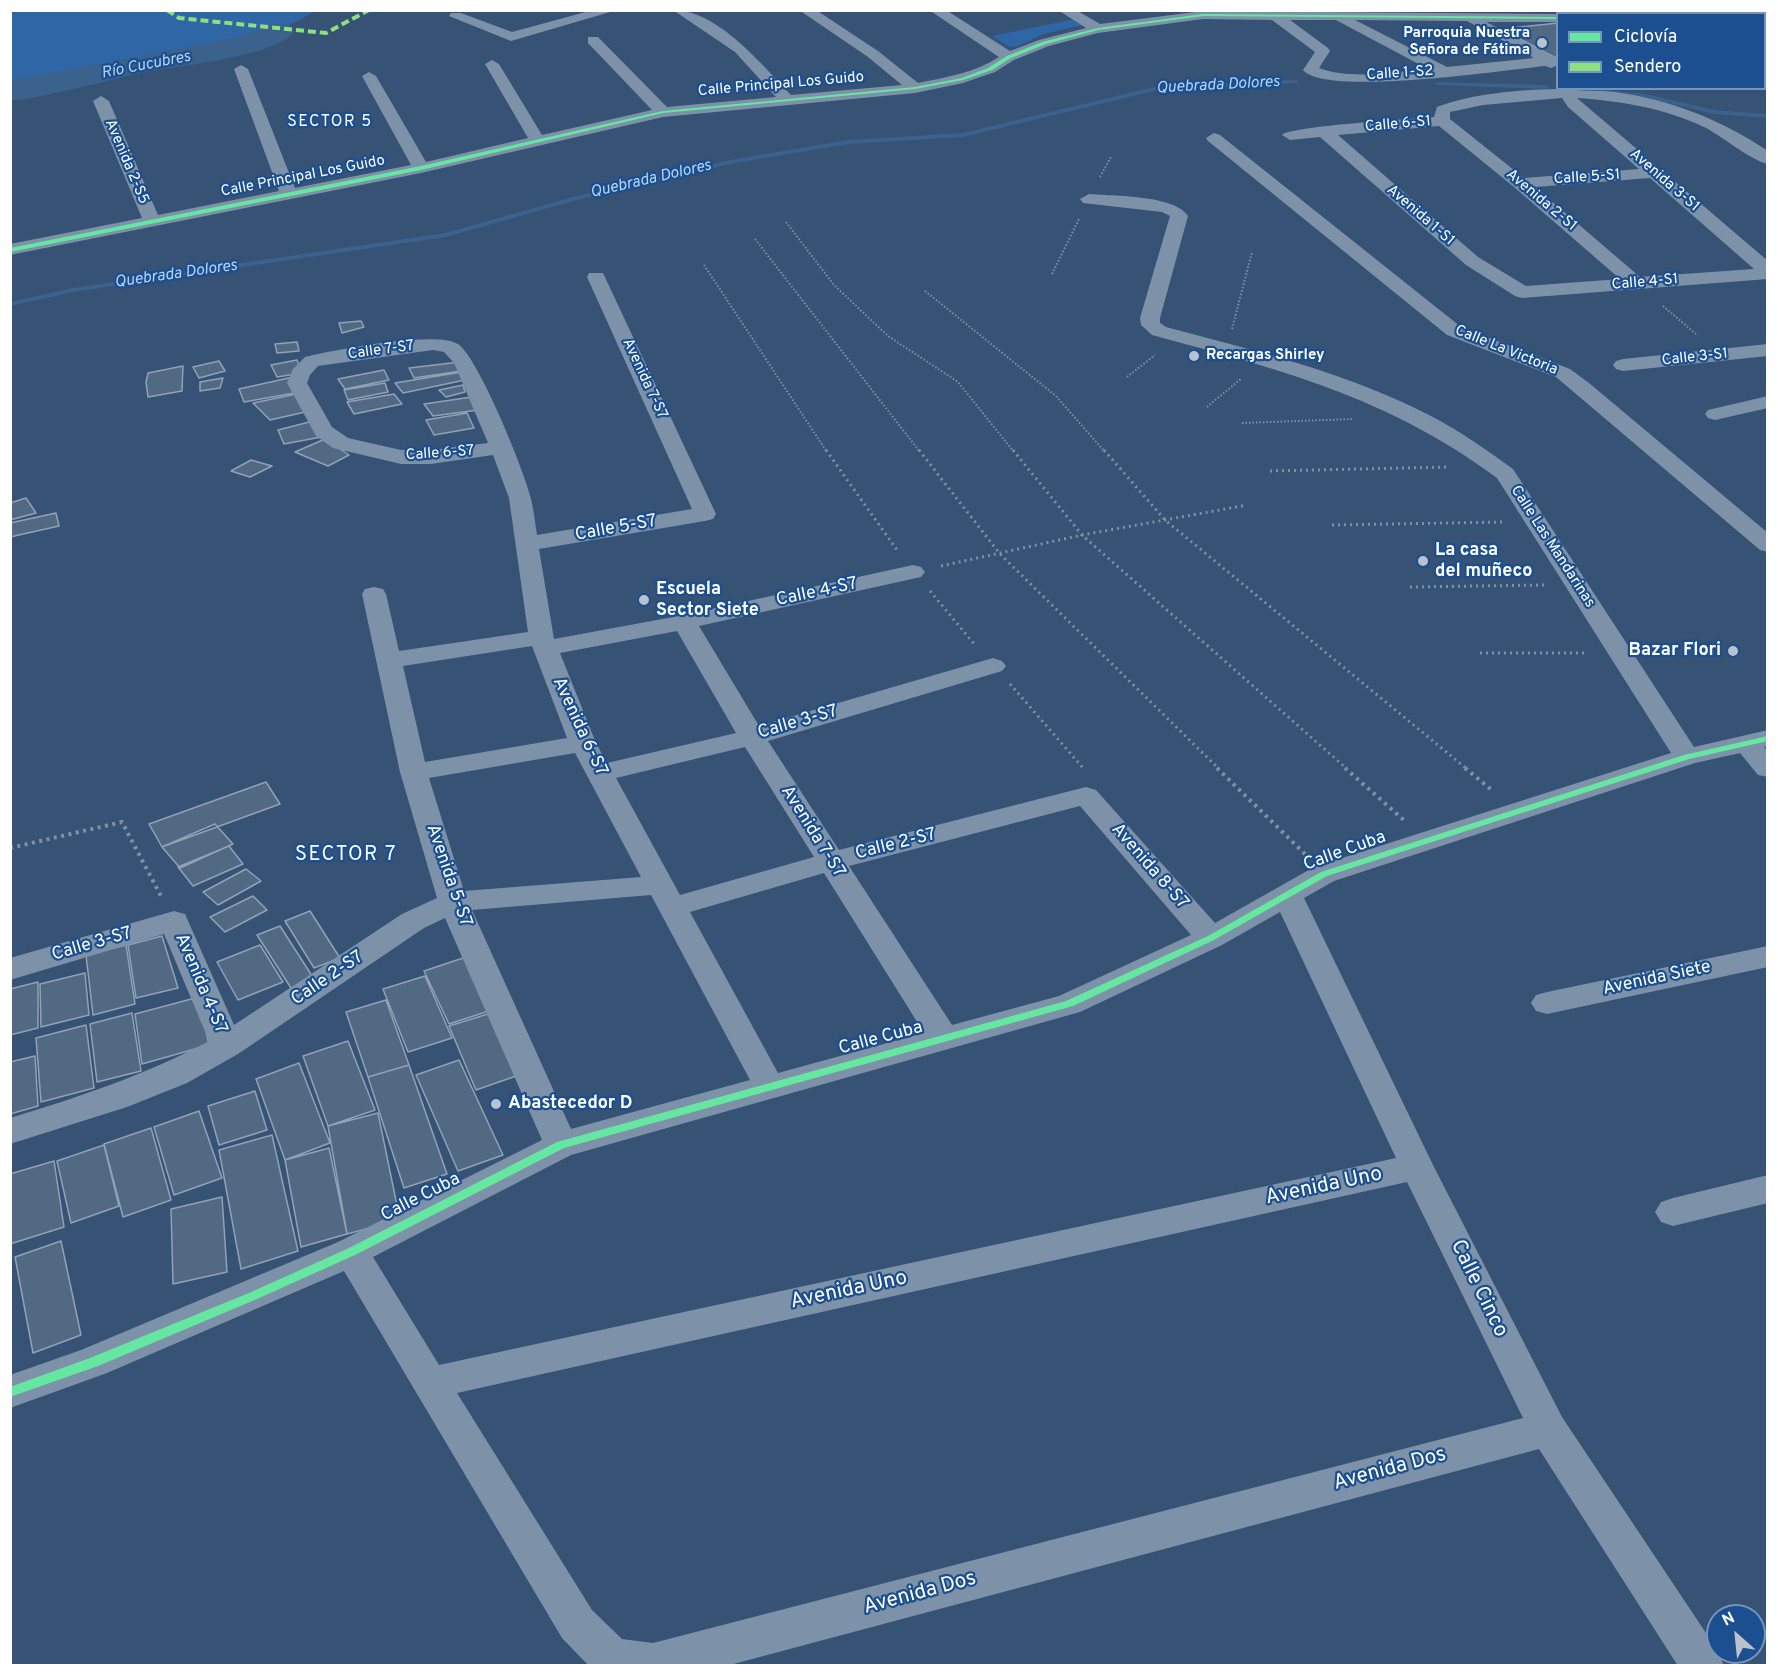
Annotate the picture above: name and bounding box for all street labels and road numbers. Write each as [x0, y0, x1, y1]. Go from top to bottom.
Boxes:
street label: Calle 1-S2 [1366, 63, 1434, 85]
street label: Calle Principal Los Guido [697, 69, 865, 101]
street label: Calle 6-S1 [1364, 113, 1432, 137]
street label: Avenida 2-S5 [100, 117, 152, 207]
street label: Avenida 3-S1 [1625, 146, 1703, 216]
street label: Calle Principal Los Guido [220, 152, 386, 202]
street label: Avenida 2-S1 [1502, 166, 1580, 236]
street label: Calle 5-S1 [1553, 167, 1621, 189]
street label: Avenida 1-S1 [1382, 182, 1458, 250]
street label: Calle 4-S1 [1611, 271, 1679, 295]
street label: Calle La Victoria [1452, 322, 1560, 380]
street label: Avenida 7-S7 [617, 336, 671, 422]
street label: Calle 7-S7 [347, 337, 415, 365]
street label: Calle 3-S1 [1661, 346, 1729, 370]
street label: Calle 6-S7 [405, 443, 475, 465]
street label: Calle Las Mandarinas [1506, 483, 1598, 611]
street label: Calle 5-S7 [573, 511, 659, 547]
street label: Calle 4-S7 [774, 574, 860, 612]
street label: Avenida 6-S7 [547, 674, 611, 780]
street label: Calle 3-S7 [756, 701, 840, 745]
street label: Avenida 7-S7 [775, 782, 849, 882]
street label: Avenida 8-S7 [1106, 820, 1192, 914]
street label: Avenida 5-S7 [420, 822, 476, 930]
street label: Calle 2-S7 [853, 825, 939, 865]
street label: Calle Cuba [1301, 827, 1389, 877]
street label: Calle 3-S7 [50, 923, 134, 967]
street label: Avenida 4-S7 [169, 931, 231, 1037]
street label: Calle 2-S7 [288, 947, 368, 1011]
street label: Avenida Siete [1601, 957, 1713, 1001]
street label: Calle Cuba [837, 1017, 925, 1061]
street label: Avenida Uno [1263, 1162, 1385, 1212]
street label: Calle Cuba [378, 1169, 464, 1227]
street label: Calle Cinco [1444, 1236, 1512, 1342]
street label: Avenida Uno [788, 1266, 910, 1316]
street label: Avenida Dos [1331, 1443, 1449, 1497]
street label: Avenida Dos [861, 1567, 979, 1621]

